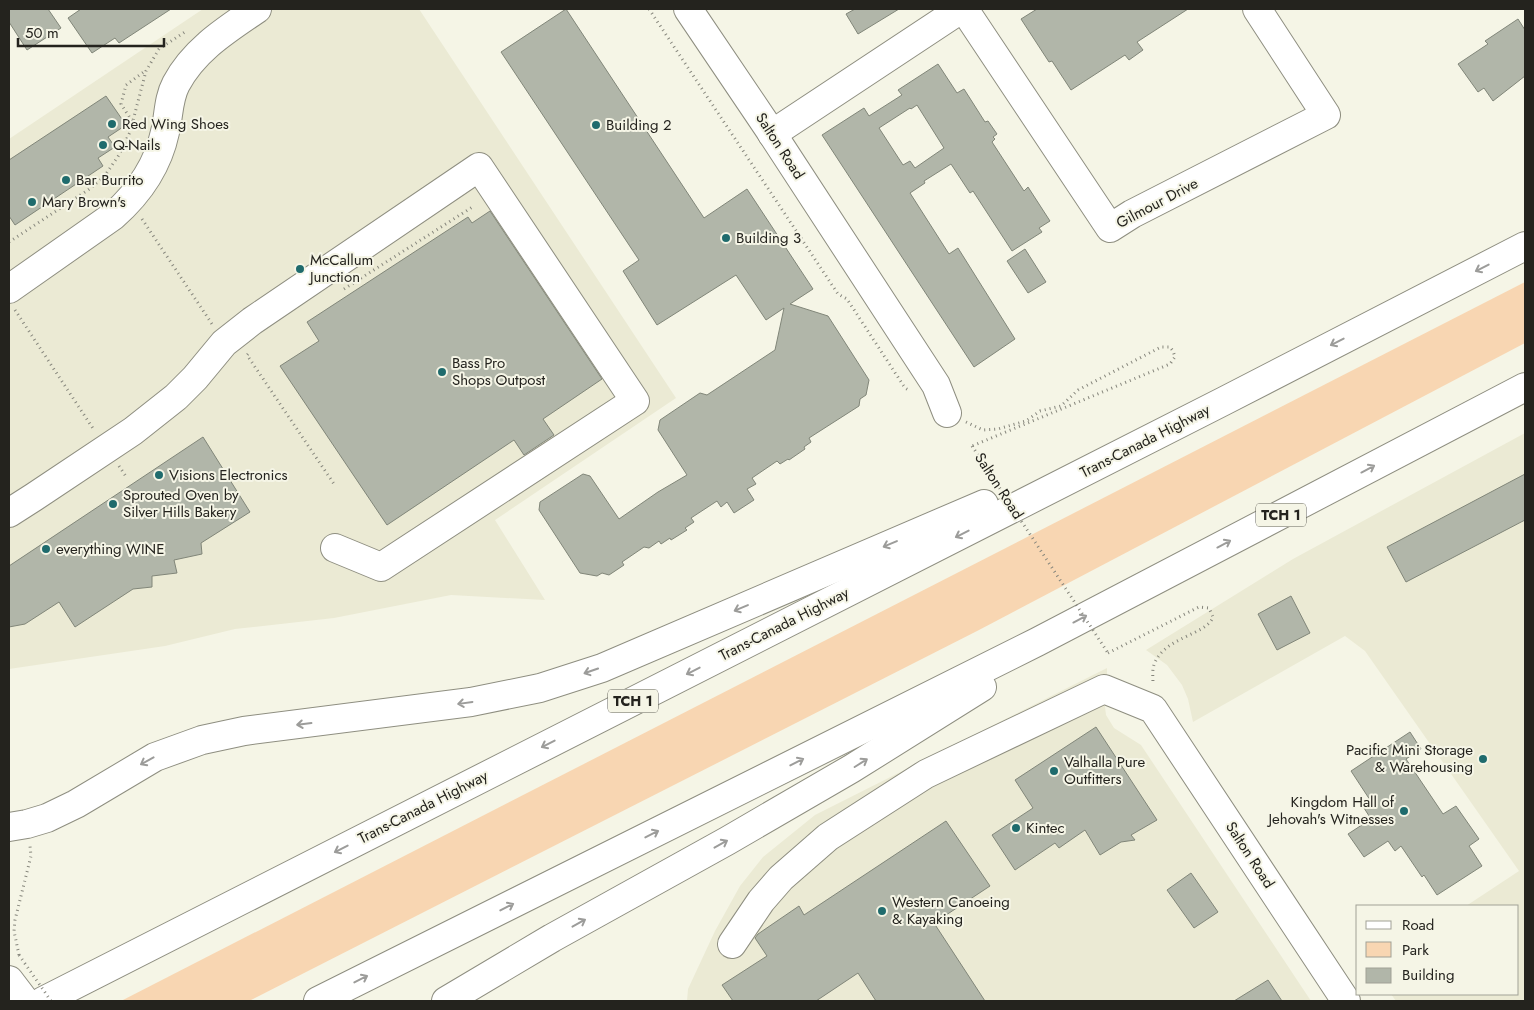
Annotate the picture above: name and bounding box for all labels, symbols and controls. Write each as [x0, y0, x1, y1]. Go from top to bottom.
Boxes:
scale bar [18, 15, 164, 47]
text: 50 m [25, 22, 59, 44]
street label: Salton Road [750, 108, 810, 184]
place label: Red Wing Shoes [122, 113, 229, 135]
place label: Building 2 [606, 114, 672, 136]
marker: Red Wing Shoes [106, 118, 118, 130]
marker: Building 2 [590, 119, 602, 131]
place label: Q-Nails [113, 134, 160, 156]
marker: Q-Nails [97, 139, 109, 151]
place label: Bar Burrito [76, 169, 143, 191]
street label: Gilmour Drive [1112, 172, 1202, 234]
marker: Bar Burrito [60, 174, 72, 186]
place label: Mary Brown's [42, 191, 126, 213]
marker: Mary Brown's [26, 196, 38, 208]
place label: Building 3 [736, 227, 801, 249]
marker: Building 3 [720, 232, 732, 244]
place label: McCallum Junction [308, 249, 373, 288]
marker: McCallum Junction [294, 263, 306, 275]
one-way arrow [1475, 264, 1490, 273]
one-way arrow [1330, 337, 1345, 347]
place label: Bass Pro Shops Outpost [452, 352, 545, 391]
marker: Bass Pro Shops Outpost [436, 366, 448, 378]
street label: Trans-Canada Highway [1076, 399, 1214, 483]
street label: Salton Road [969, 448, 1029, 524]
place label: Visions Electronics [169, 464, 288, 486]
one-way arrow [1361, 464, 1376, 474]
marker: Visions Electronics [153, 469, 165, 481]
place label: Sprouted Oven by Silver Hills Bakery [123, 484, 239, 523]
marker: Sprouted Oven by Silver Hills Bakery [107, 498, 119, 510]
road number: TCH 1 [1256, 504, 1306, 526]
one-way arrow [955, 529, 970, 539]
place label: everything WINE [56, 538, 165, 560]
one-way arrow [1217, 539, 1232, 549]
one-way arrow [883, 540, 898, 549]
marker: everything WINE [40, 543, 52, 555]
street label: Trans-Canada Highway [715, 582, 853, 666]
one-way arrow [734, 604, 749, 614]
one-way arrow [1073, 614, 1087, 624]
one-way arrow [583, 667, 599, 677]
one-way arrow [686, 667, 701, 676]
road number: TCH 1 [608, 689, 658, 712]
one-way arrow [458, 698, 474, 708]
one-way arrow [297, 719, 313, 729]
place label: Pacific Mini Storage & Warehousing [1346, 739, 1473, 778]
one-way arrow [541, 740, 556, 749]
place label: Valhalla Pure Outfitters [1064, 751, 1145, 790]
marker: Pacific Mini Storage & Warehousing [1477, 753, 1489, 765]
one-way arrow [140, 757, 155, 767]
one-way arrow [790, 757, 805, 767]
one-way arrow [854, 757, 868, 767]
street label: Trans-Canada Highway [354, 765, 492, 849]
marker: Valhalla Pure Outfitters [1048, 765, 1060, 777]
place label: Kingdom Hall of Jehovah's Witnesses [1266, 791, 1395, 830]
marker: Kingdom Hall of Jehovah's Witnesses [1398, 805, 1410, 817]
place label: Kintec [1026, 817, 1065, 839]
street label: Salton Road [1220, 817, 1280, 893]
marker: Kintec [1010, 822, 1022, 834]
one-way arrow [644, 829, 659, 838]
one-way arrow [713, 839, 728, 849]
one-way arrow [333, 844, 348, 854]
place label: Western Canoeing & Kayaking [892, 891, 1010, 930]
one-way arrow [499, 902, 514, 912]
marker: Western Canoeing & Kayaking [876, 905, 888, 917]
legend [1356, 905, 1519, 995]
text: Road [1402, 914, 1434, 936]
one-way arrow [571, 918, 586, 928]
text: Park [1402, 939, 1429, 961]
text: Building [1402, 964, 1454, 986]
one-way arrow [353, 974, 368, 984]

